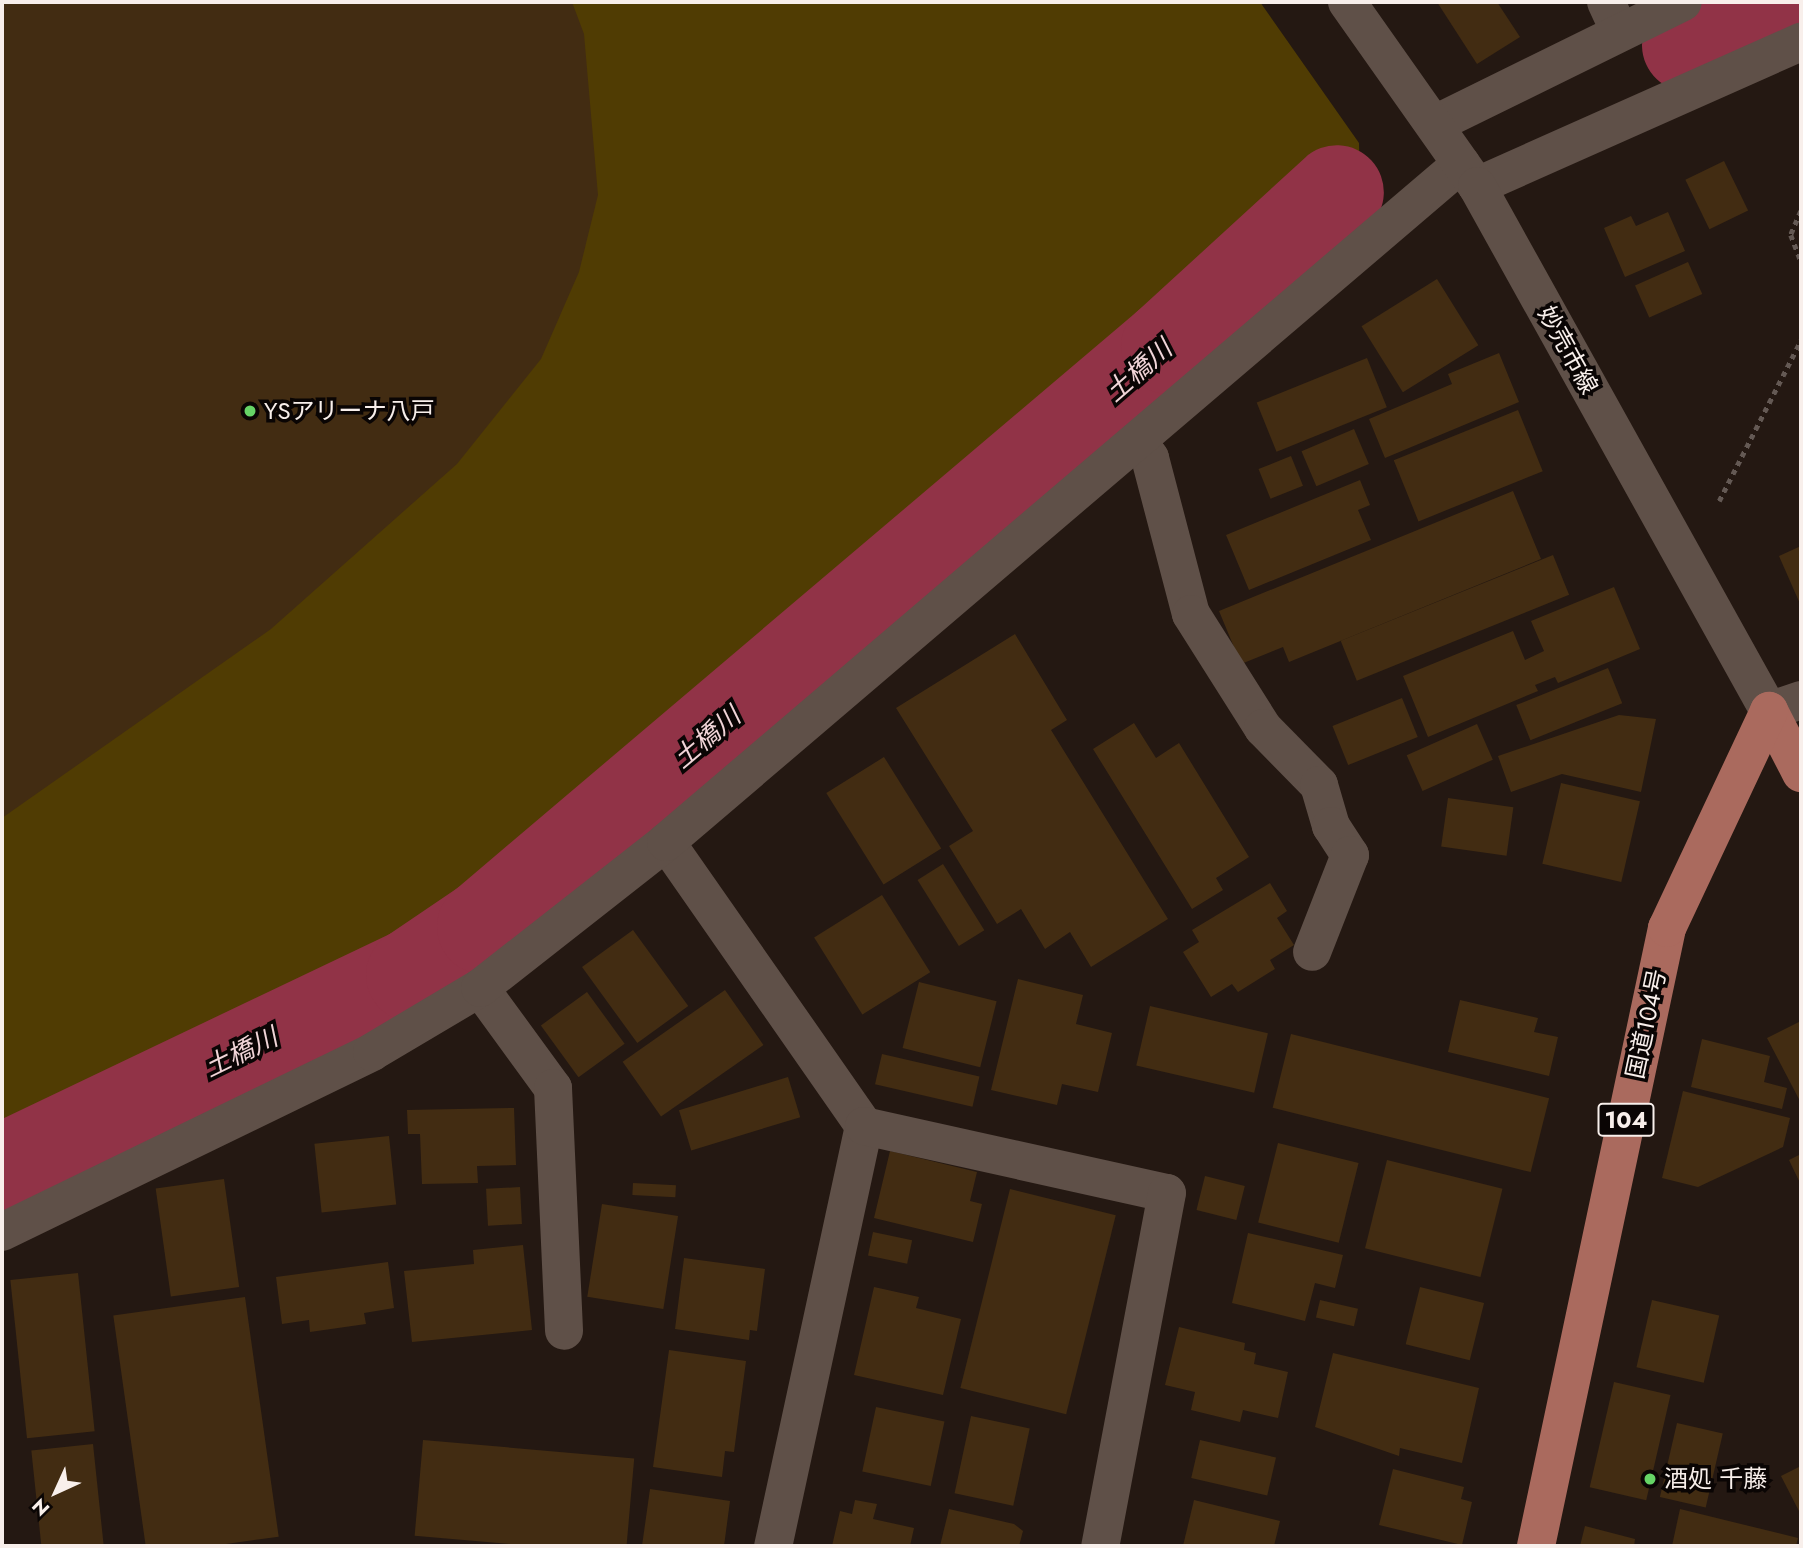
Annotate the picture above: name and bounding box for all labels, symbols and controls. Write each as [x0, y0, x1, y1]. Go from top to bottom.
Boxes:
street label: 妙売市線 [1532, 301, 1604, 399]
water label: 土橋川 [1099, 334, 1179, 408]
place label: YSアリーナ八戸 [264, 397, 435, 425]
marker: YSアリーナ八戸 [242, 403, 258, 419]
water label: 土橋川 [667, 701, 747, 775]
street label: 国道104号 [1620, 967, 1672, 1081]
water label: 土橋川 [199, 1022, 283, 1084]
road number: 104 [1596, 1100, 1656, 1140]
north arrow [21, 1457, 91, 1527]
place label: 酒処 千藤 [1664, 1465, 1767, 1493]
marker: 酒処 千藤 [1642, 1471, 1658, 1487]
text: N [26, 1492, 56, 1522]

